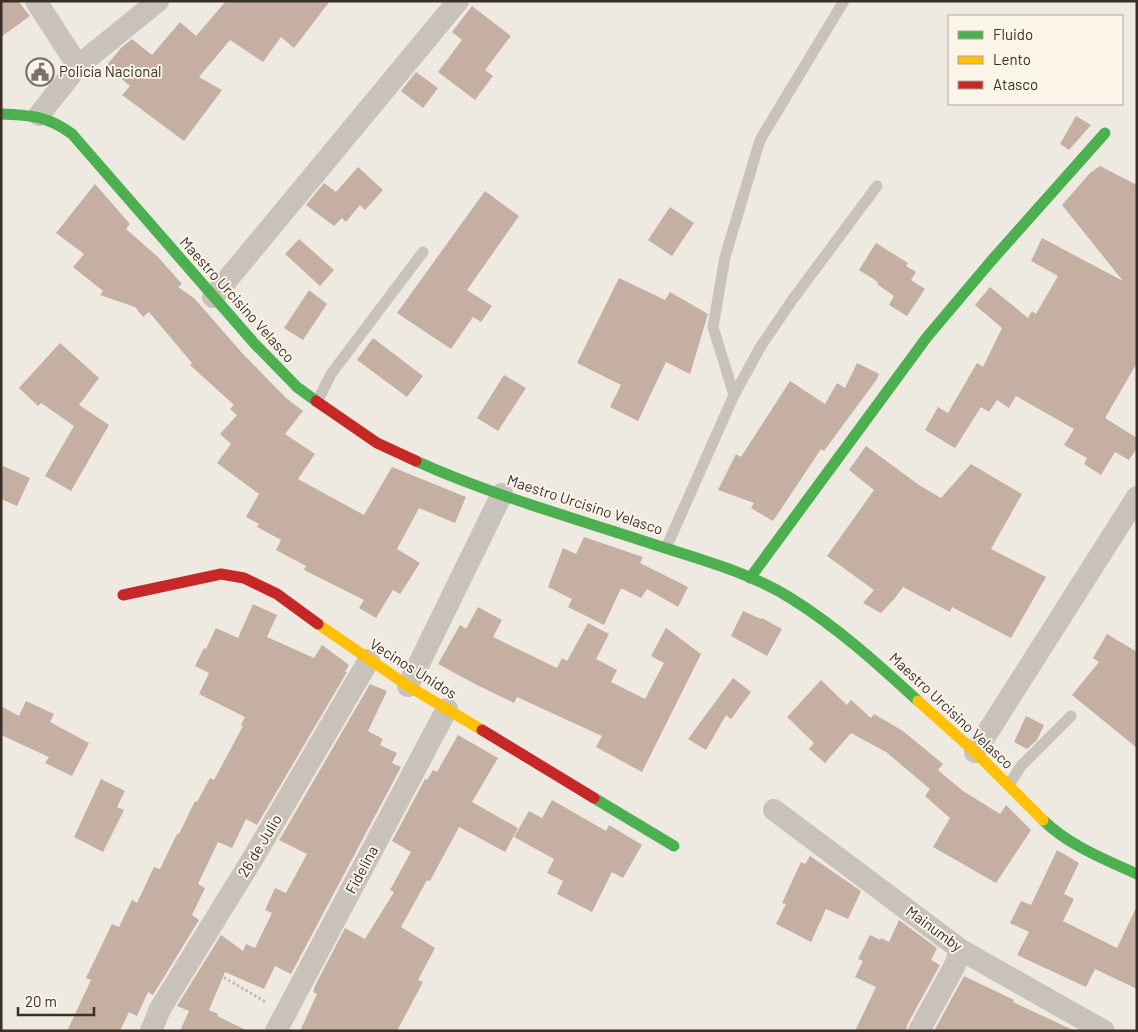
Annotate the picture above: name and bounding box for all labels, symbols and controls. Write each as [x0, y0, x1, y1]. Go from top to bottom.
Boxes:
legend [948, 15, 1123, 105]
text: Fluido [993, 25, 1033, 43]
text: Lento [993, 50, 1031, 68]
public building icon: Policía Nacional [25, 57, 55, 87]
place label: Policía Nacional [59, 62, 162, 80]
text: Atasco [993, 75, 1038, 93]
street label: Maestro Urcisino Velasco [177, 233, 299, 366]
street label: Maestro Urcisino Velasco [505, 470, 665, 538]
street label: Vecinos Unidos [367, 634, 460, 702]
street label: Maestro Urcisino Velasco [886, 648, 1017, 772]
street label: 26 de Julio [233, 811, 285, 880]
street label: Fidelina [341, 843, 381, 897]
street label: Mainumby [903, 902, 967, 955]
scale bar [18, 984, 94, 1016]
text: 20 m [25, 992, 57, 1010]

